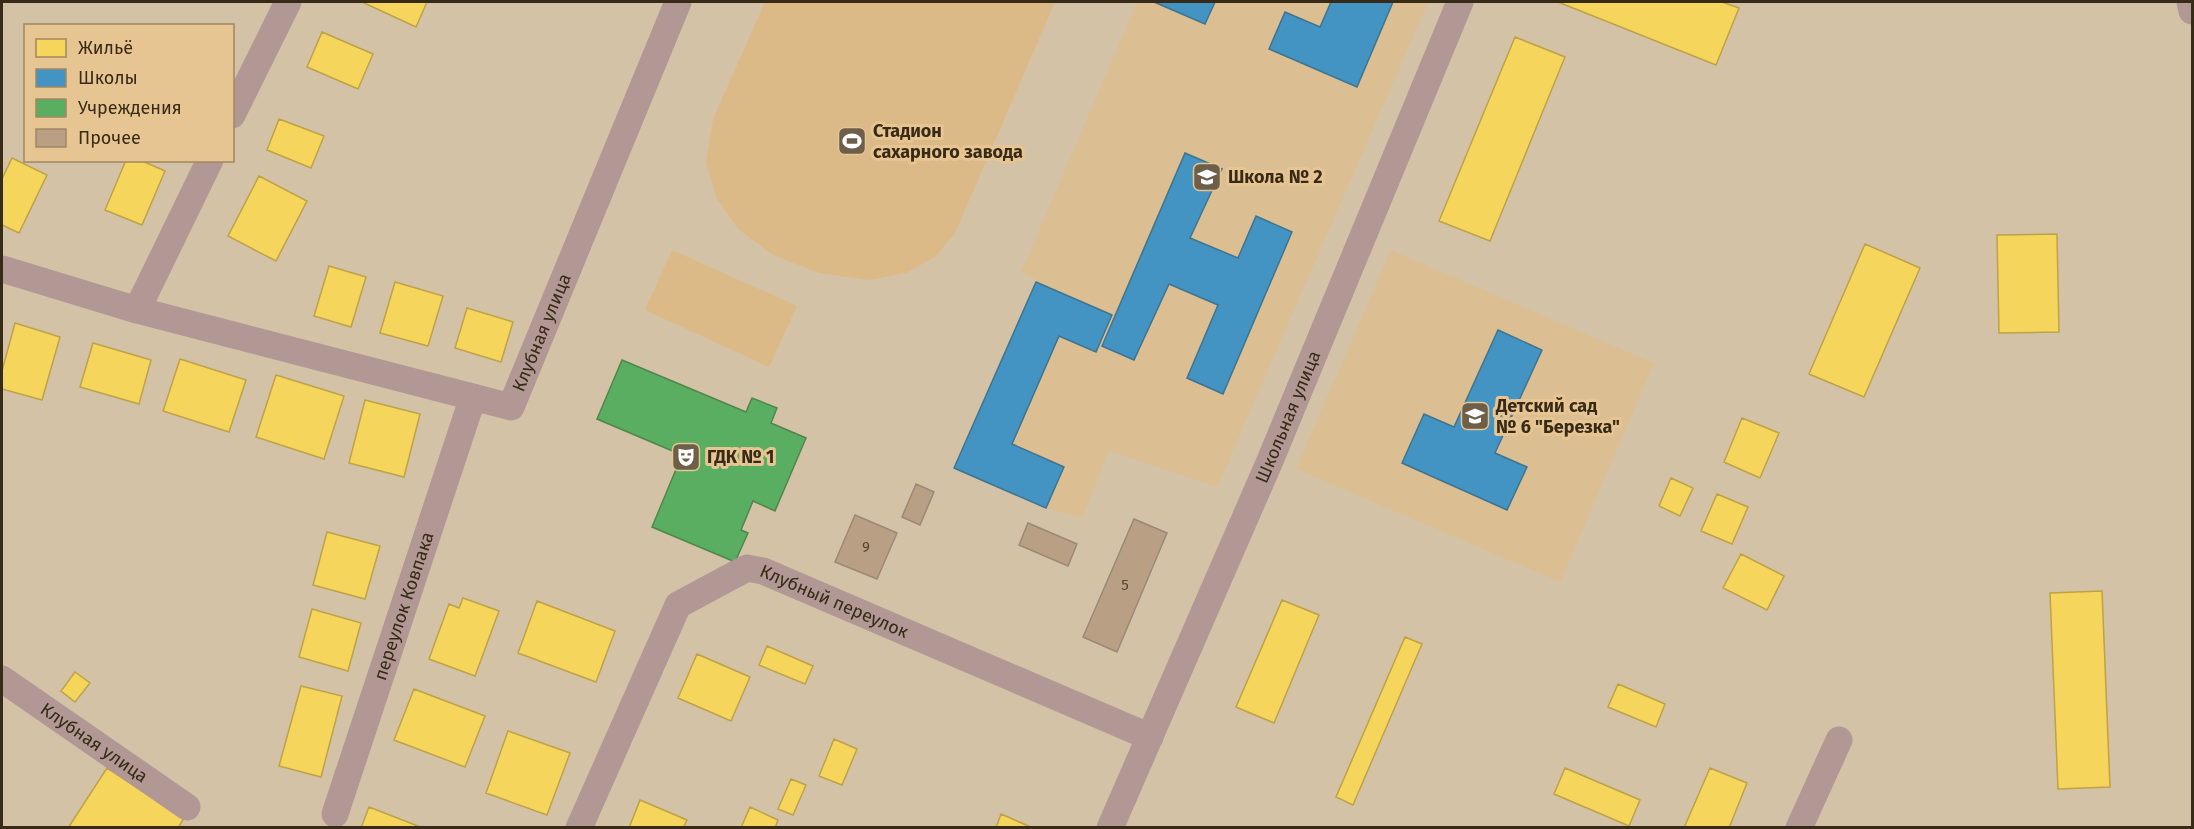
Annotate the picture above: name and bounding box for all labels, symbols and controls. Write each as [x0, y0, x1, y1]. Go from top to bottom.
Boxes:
legend [24, 24, 234, 162]
text: Жильё [78, 37, 133, 59]
text: Школы [78, 67, 138, 89]
text: Учреждения [78, 97, 182, 119]
place label: Стадион сахарного завода [873, 120, 1023, 163]
sports icon: Стадион сахарного завода [836, 125, 868, 157]
text: Прочее [78, 127, 141, 149]
school or university icon: Школа № 2 [1191, 161, 1223, 193]
place label: Школа № 2 [1228, 166, 1323, 188]
street label: Клубная улица [508, 270, 576, 395]
street label: Школьная улица [1251, 347, 1325, 486]
place label: Детский сад № 6 "Березка" [1495, 395, 1620, 438]
school or university icon: Детский сад № 6 "Березка" [1459, 400, 1491, 432]
theatre icon: ГДК № 1 [670, 441, 702, 473]
place label: ГДК № 1 [707, 446, 774, 468]
street label: переулок Ковпака [369, 529, 439, 683]
house number: 9 [862, 538, 870, 556]
street label: Клубный переулок [757, 560, 912, 643]
house number: 5 [1121, 576, 1129, 594]
street label: Клубная улица [36, 698, 152, 788]

